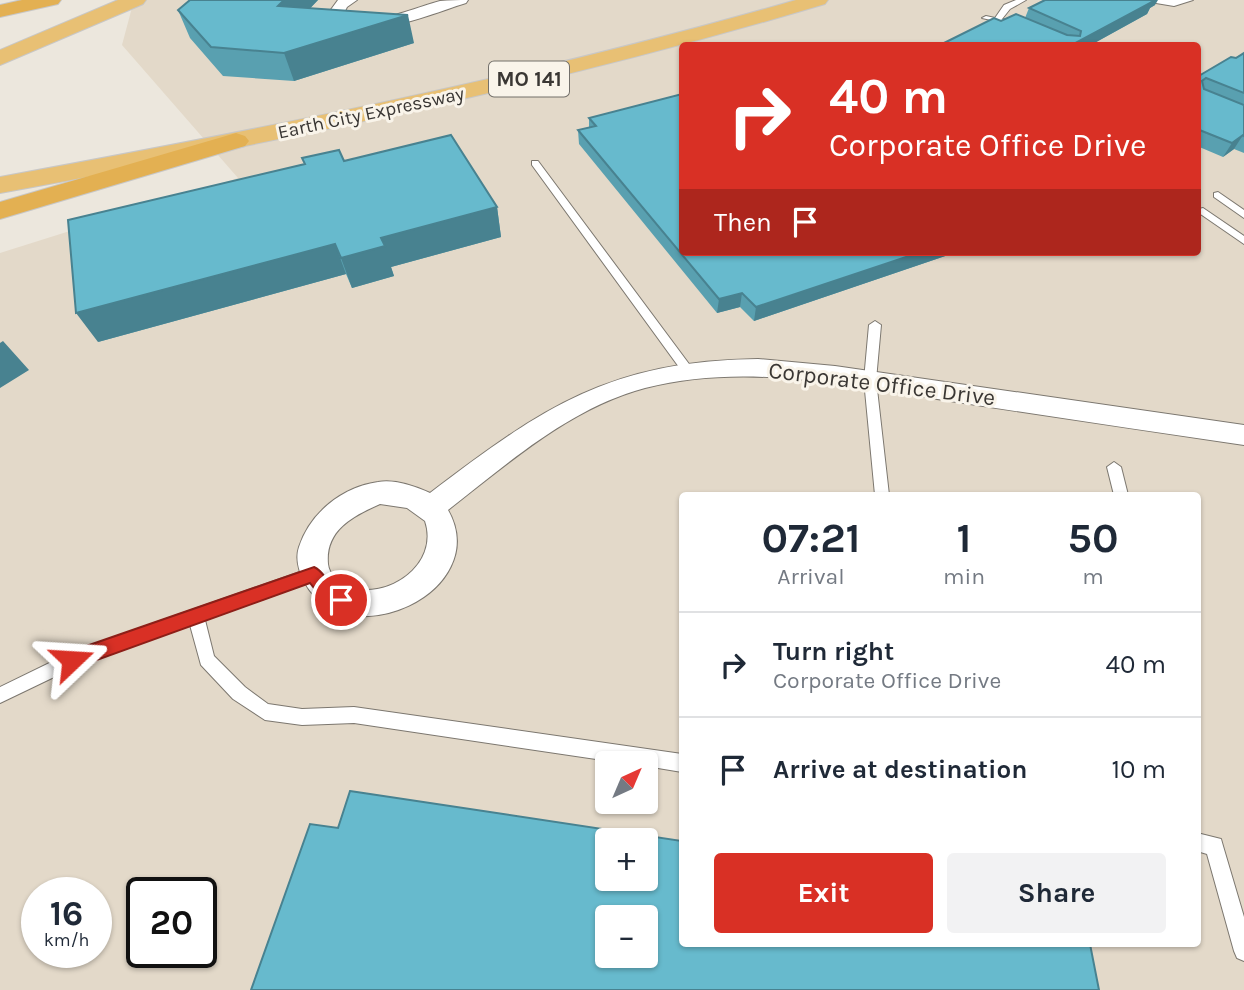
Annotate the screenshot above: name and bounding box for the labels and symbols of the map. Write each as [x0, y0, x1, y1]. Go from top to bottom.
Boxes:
road number: MO 141 [489, 62, 569, 96]
street label: Earth City Expressway [276, 82, 466, 144]
street label: Corporate Office Drive [767, 357, 997, 411]
pin [311, 570, 371, 630]
position arrow [35, 623, 109, 697]
north arrow [595, 751, 658, 814]
speed limit sign: 20 [126, 877, 217, 968]

